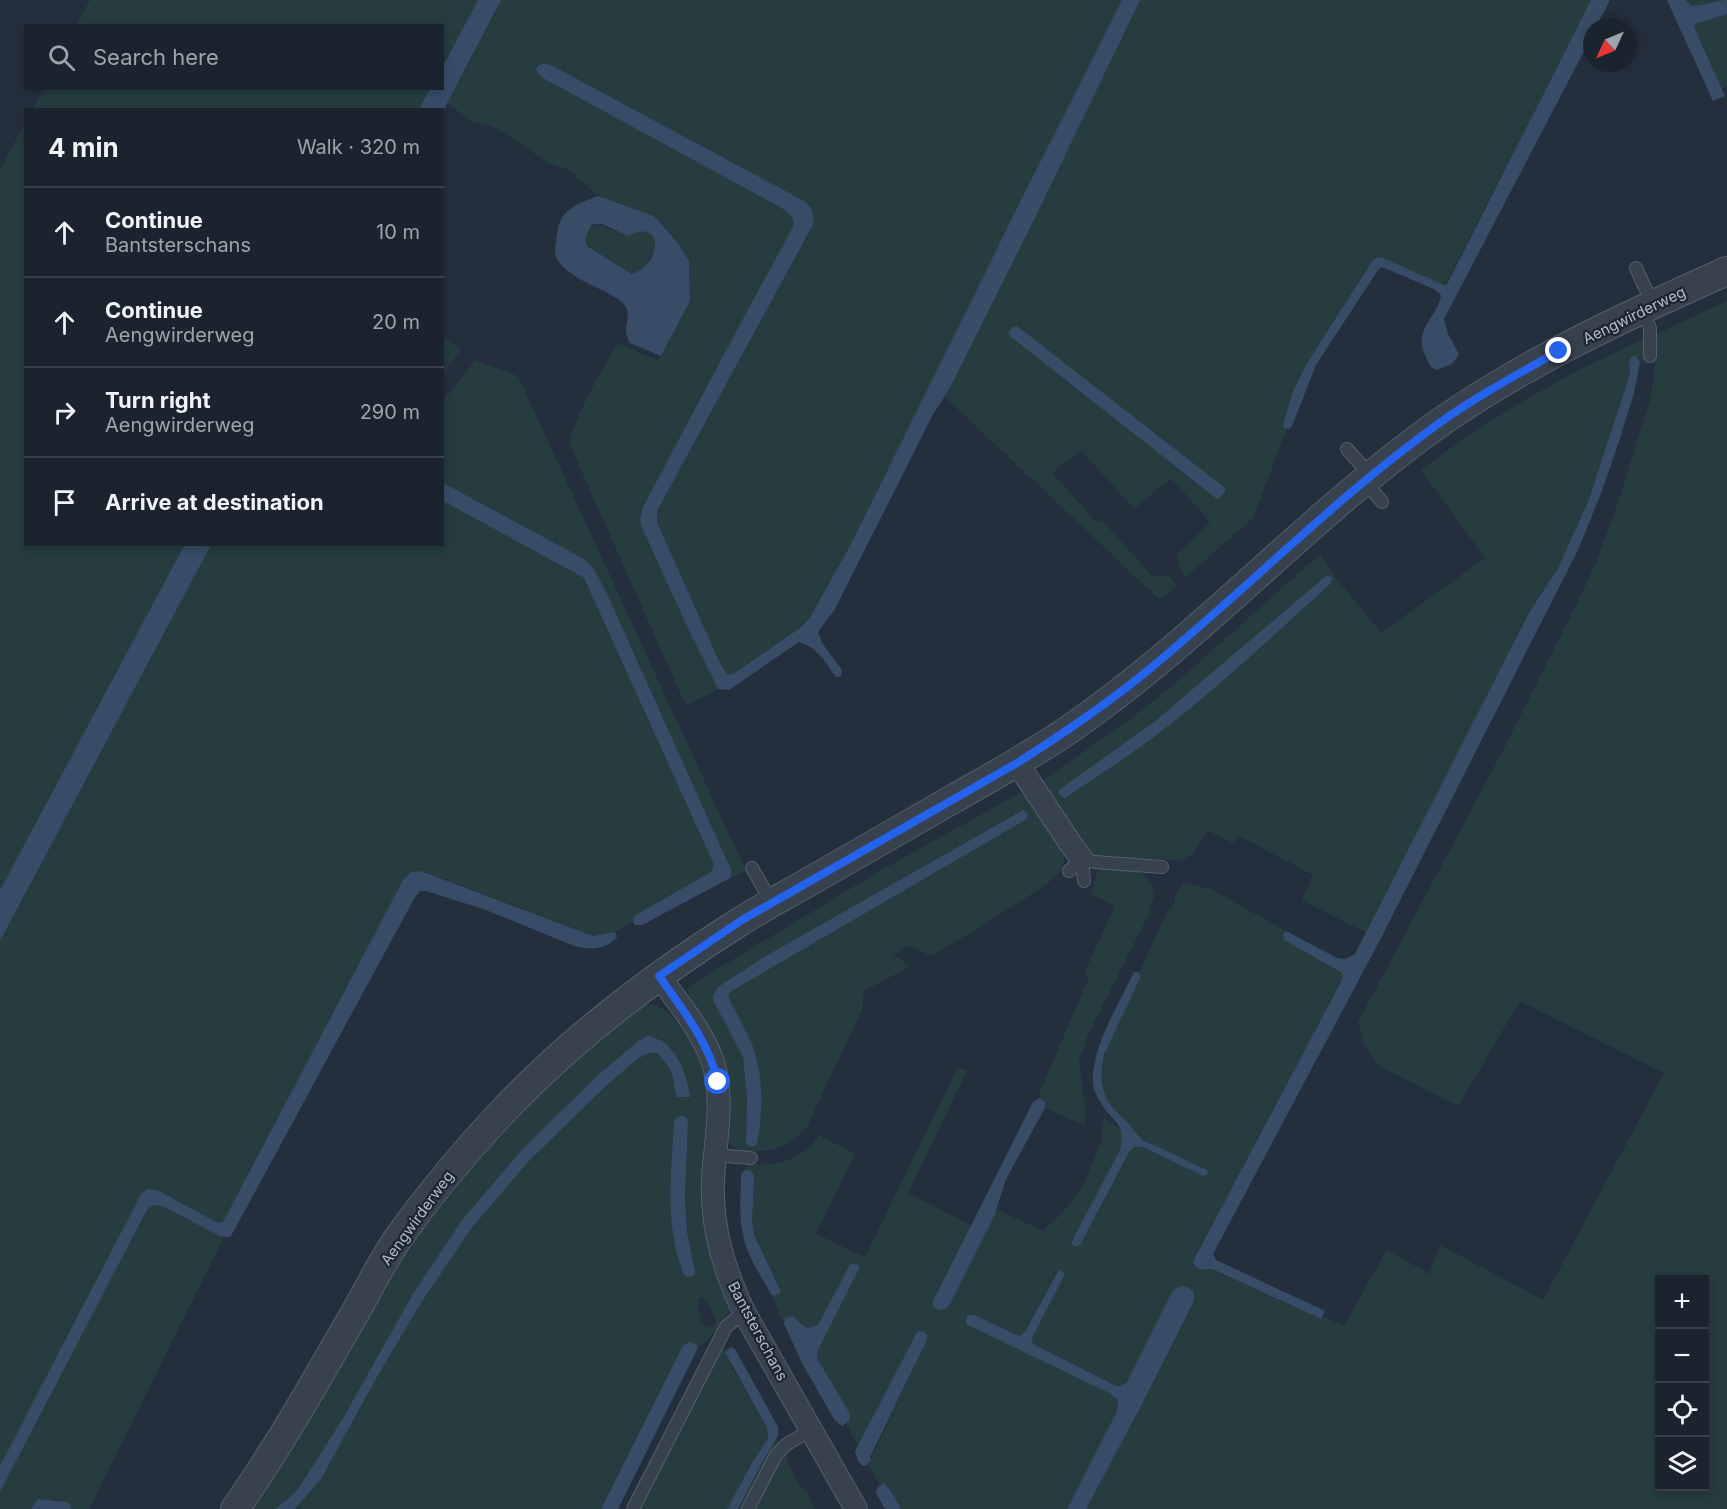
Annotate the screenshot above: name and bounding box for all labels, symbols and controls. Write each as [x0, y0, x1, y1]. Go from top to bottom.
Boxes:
north arrow [1583, 18, 1637, 72]
search box [24, 24, 444, 90]
icon: search [45, 41, 78, 74]
text: Search here [93, 44, 219, 70]
text: 4 min [48, 132, 119, 163]
text: Walk · 320 m [297, 135, 420, 159]
text: Continue [105, 207, 203, 233]
icon: ahead [48, 216, 81, 249]
text: 10 m [376, 220, 420, 244]
text: Bantsterschans [105, 233, 251, 257]
street label: Aengwirderweg [1579, 282, 1689, 348]
text: Continue [105, 297, 203, 323]
icon: ahead [48, 306, 81, 339]
text: 20 m [372, 310, 420, 334]
text: Aengwirderweg [105, 323, 254, 347]
route end [1545, 337, 1571, 363]
text: Turn right [105, 387, 211, 413]
icon: right [48, 396, 81, 429]
text: 290 m [360, 400, 420, 424]
text: Aengwirderweg [105, 413, 254, 437]
icon: arrive [48, 486, 81, 519]
text: Arrive at destination [105, 489, 324, 515]
route start [704, 1068, 730, 1094]
street label: Aengwirderweg [376, 1167, 458, 1269]
map controls [1655, 1275, 1709, 1491]
button: + [1655, 1275, 1709, 1329]
street label: Bantsterschans [724, 1278, 792, 1384]
button: − [1655, 1329, 1709, 1383]
button: locate [1655, 1383, 1709, 1437]
button: layers [1655, 1437, 1709, 1491]

